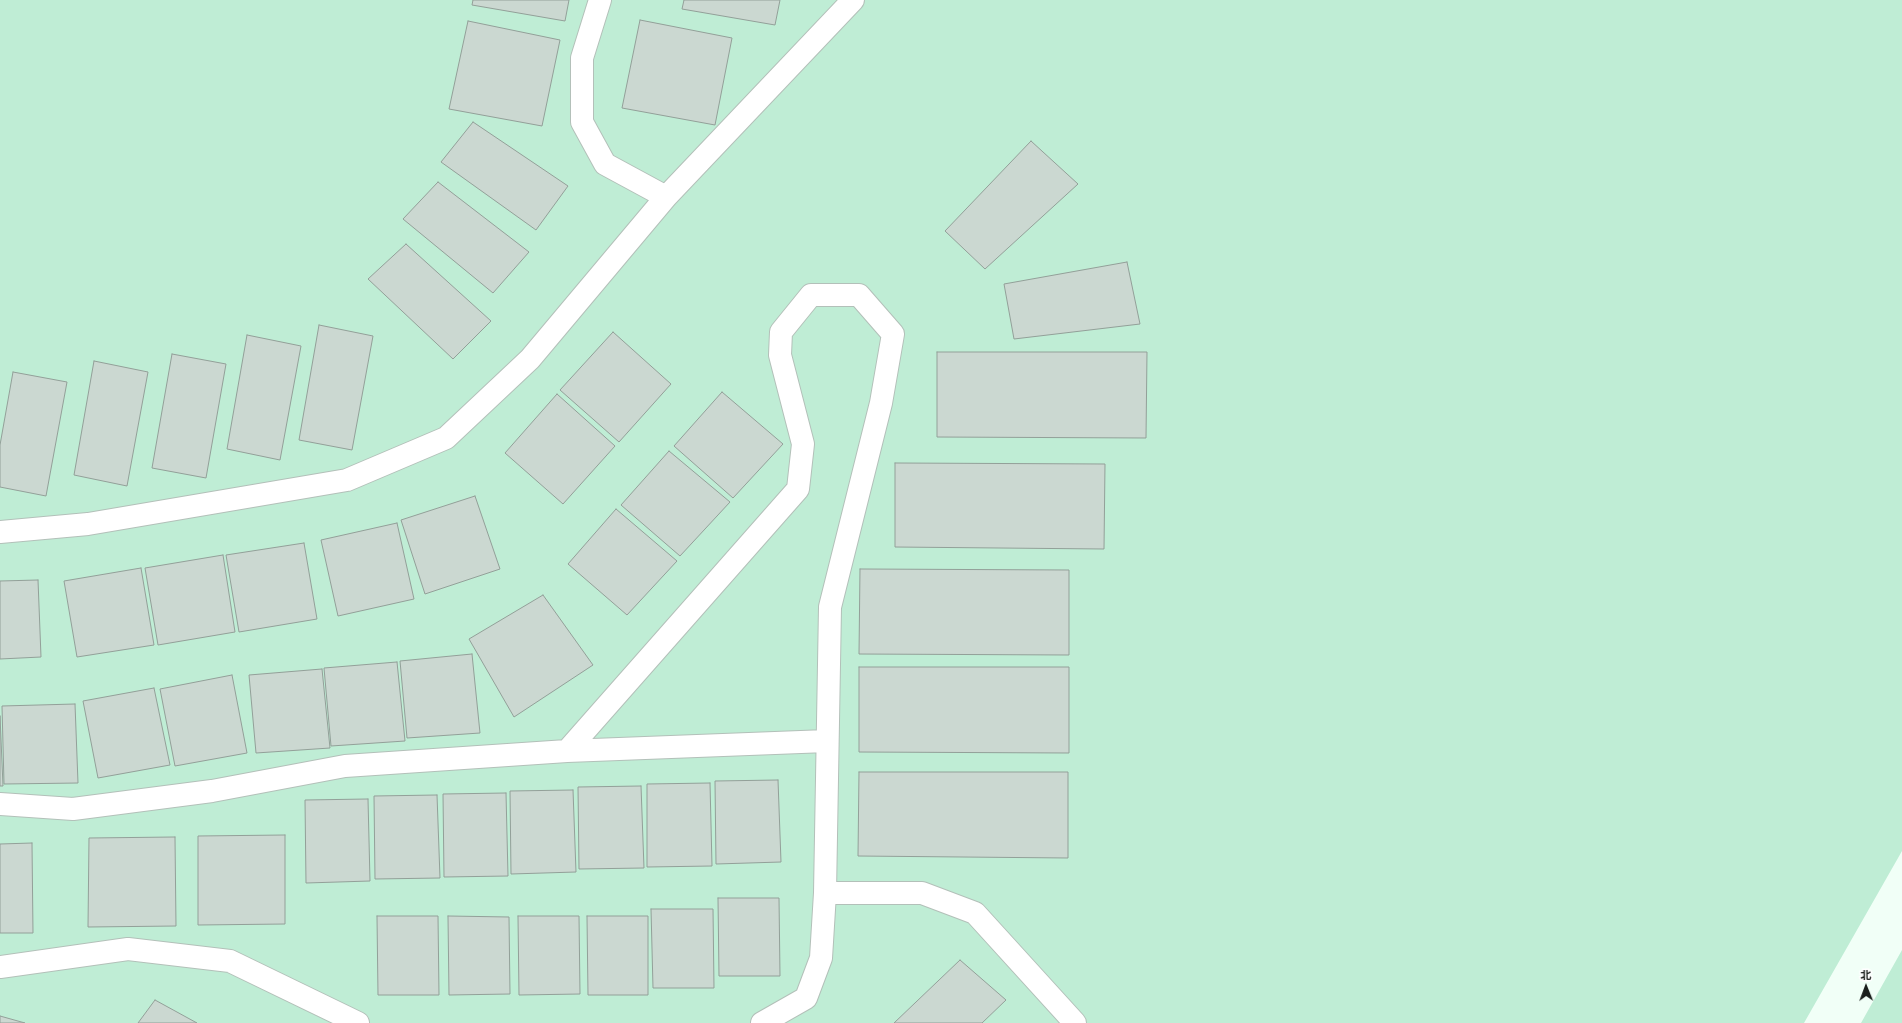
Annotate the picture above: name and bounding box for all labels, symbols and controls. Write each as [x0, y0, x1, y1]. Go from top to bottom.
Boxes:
north arrow [1846, 967, 1886, 1007]
text: 北 [1860, 967, 1871, 982]

